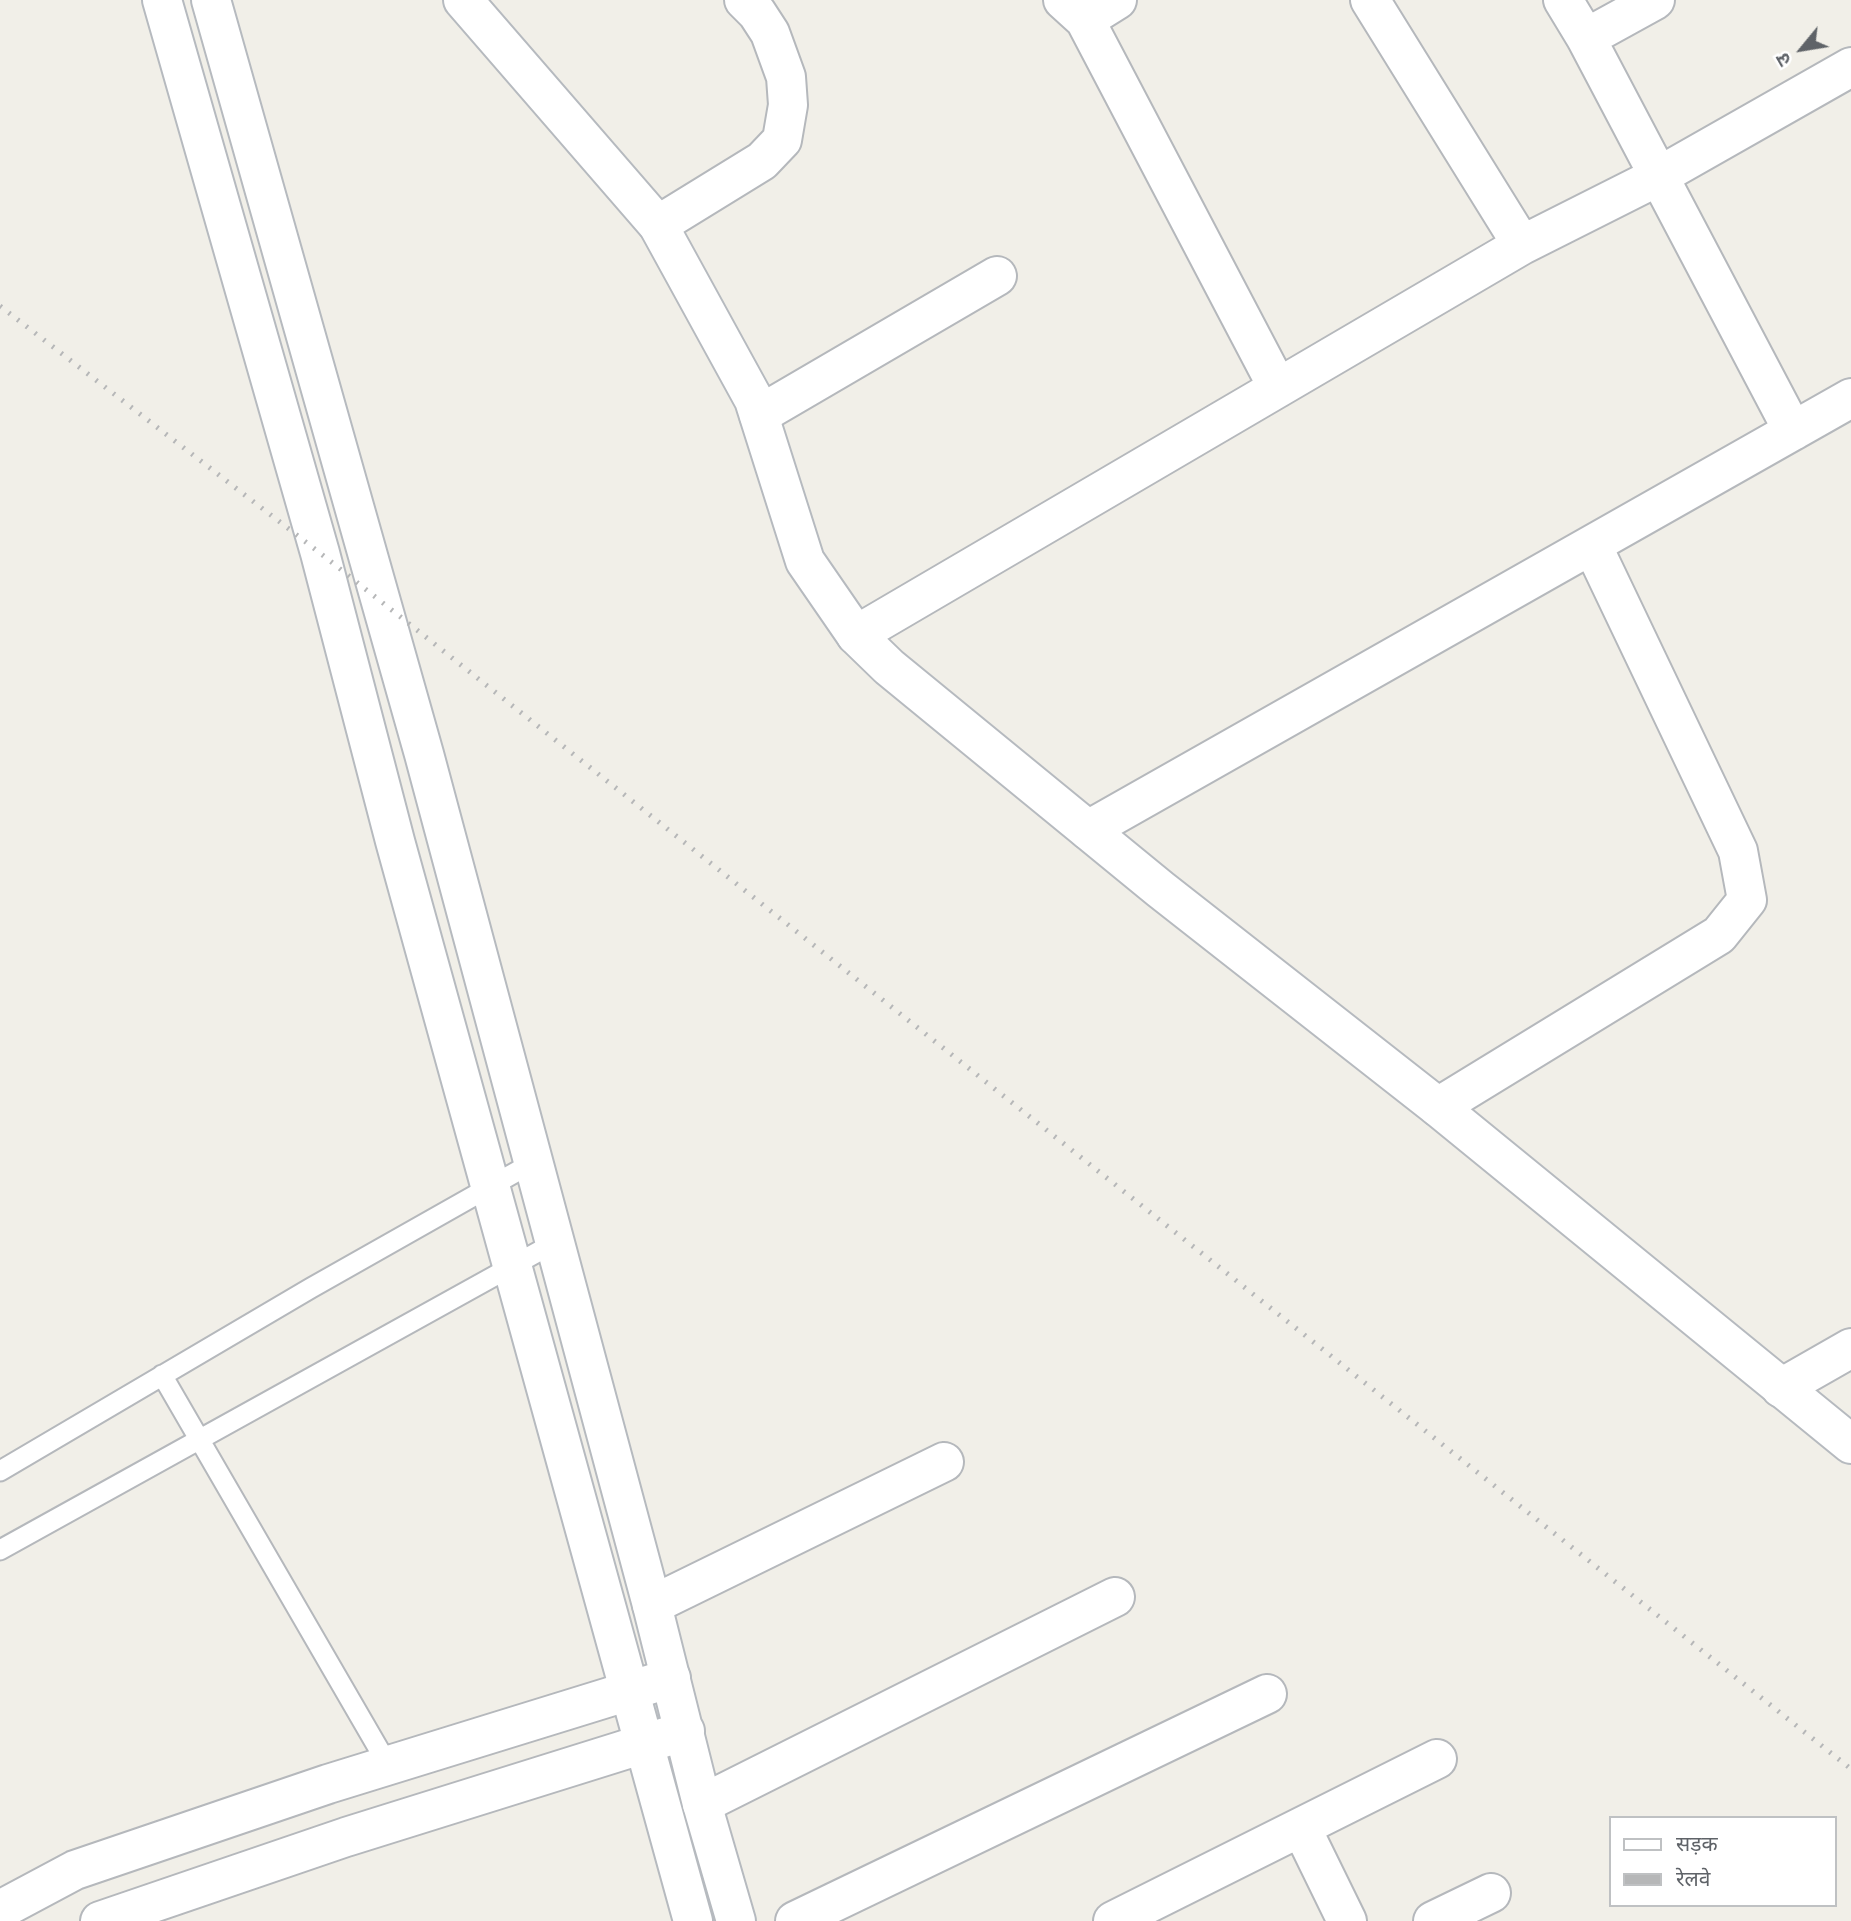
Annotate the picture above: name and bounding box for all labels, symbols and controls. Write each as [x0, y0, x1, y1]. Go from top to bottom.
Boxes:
north arrow [1767, 14, 1837, 84]
text: उ [1770, 49, 1797, 71]
legend [1610, 1816, 1837, 1907]
text: सड़क [1676, 1830, 1718, 1858]
text: रेलवे [1676, 1865, 1711, 1893]

